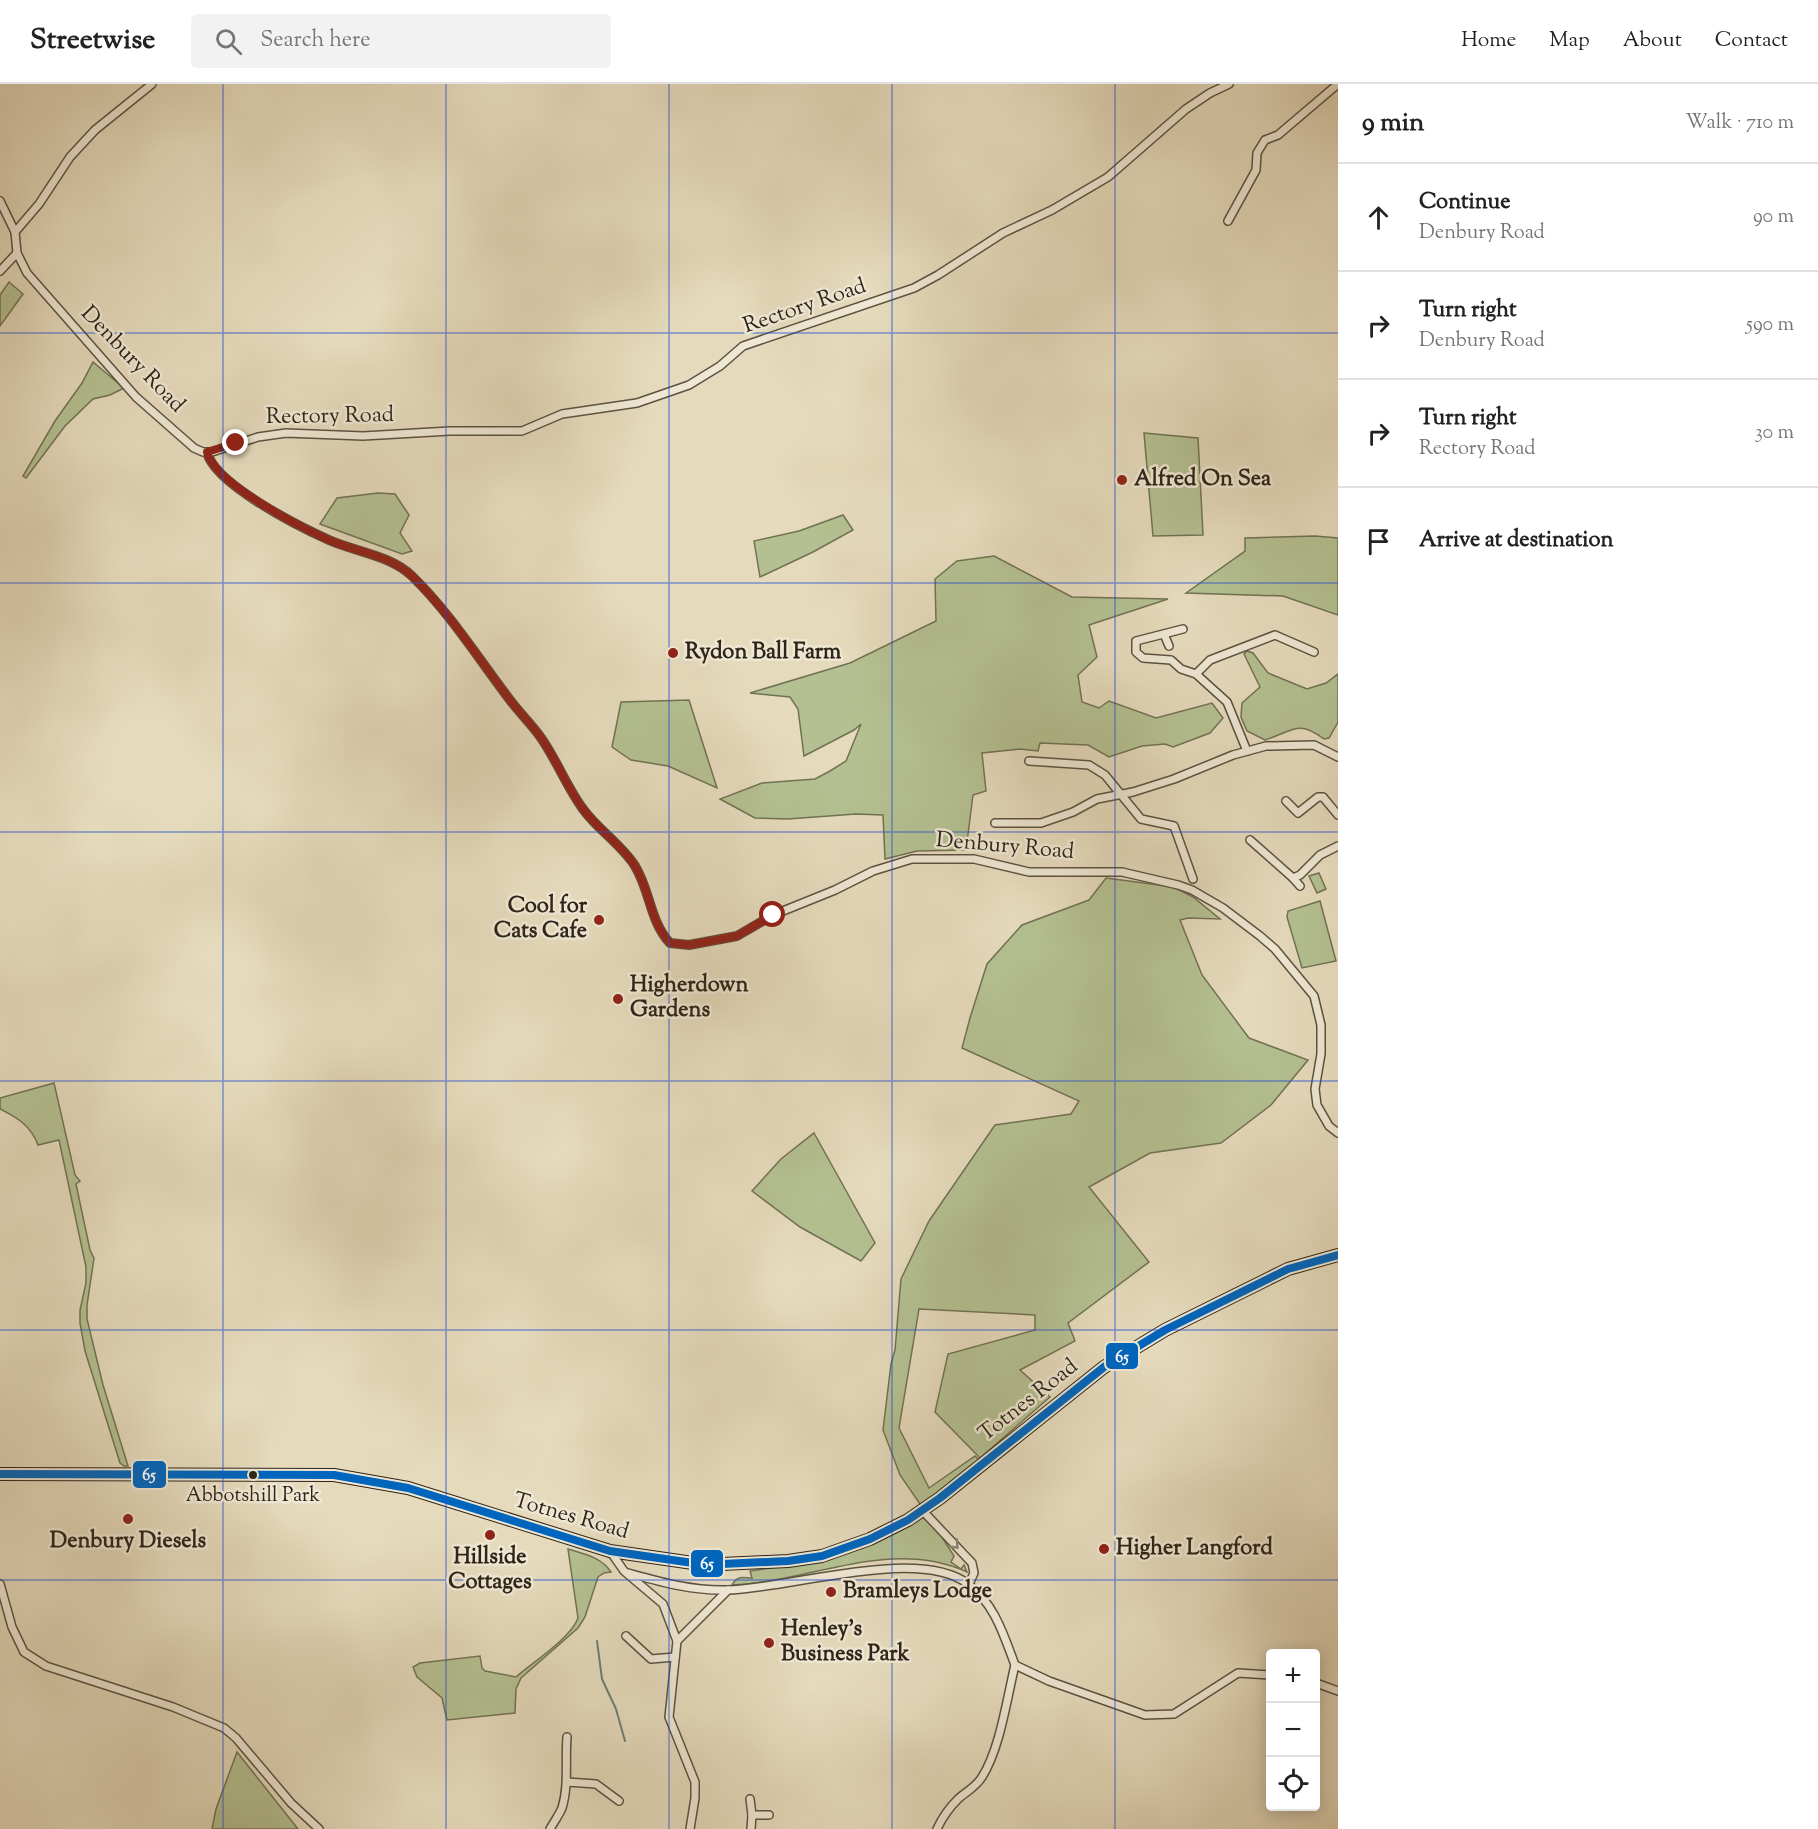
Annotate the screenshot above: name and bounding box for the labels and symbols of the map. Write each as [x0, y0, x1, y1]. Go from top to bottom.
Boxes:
street label: Rectory Road [739, 271, 871, 343]
street label: Denbury Road [72, 299, 192, 421]
street label: Rectory Road [266, 400, 394, 434]
route end [222, 429, 248, 455]
place label: Alfred On Sea [1134, 464, 1272, 496]
marker: Alfred On Sea [1115, 473, 1129, 487]
place label: Rydon Ball Farm [685, 637, 842, 669]
marker: Rydon Ball Farm [666, 646, 680, 660]
street label: Denbury Road [935, 825, 1075, 869]
place label: Cool for Cats Cafe [494, 891, 588, 948]
route start [759, 901, 785, 927]
marker: Cool for Cats Cafe [592, 913, 606, 927]
place label: Higherdown Gardens [630, 970, 749, 1027]
marker: Higherdown Gardens [611, 992, 625, 1006]
line badge: 65 [1105, 1342, 1139, 1370]
text: 65 [1115, 1347, 1129, 1370]
street label: Totnes Road [972, 1352, 1086, 1450]
line badge: 65 [132, 1460, 167, 1489]
text: 65 [142, 1465, 156, 1488]
marker: Abbotshill Park [247, 1469, 259, 1481]
place label: Abbotshill Park [186, 1482, 320, 1511]
street label: Totnes Road [509, 1485, 633, 1549]
marker: Denbury Diesels [121, 1512, 135, 1526]
place label: Denbury Diesels [50, 1526, 207, 1558]
marker: Hillside Cottages [483, 1528, 497, 1542]
place label: Higher Langford [1116, 1533, 1274, 1565]
one-way arrow [947, 1538, 958, 1549]
place label: Hillside Cottages [448, 1542, 532, 1599]
marker: Higher Langford [1097, 1542, 1111, 1556]
line badge: 65 [690, 1549, 724, 1578]
text: 65 [700, 1554, 714, 1577]
place label: Bramleys Lodge [843, 1576, 992, 1608]
marker: Bramleys Lodge [824, 1585, 838, 1599]
place label: Henley's Business Park [781, 1614, 910, 1671]
marker: Henley's Business Park [762, 1636, 776, 1650]

